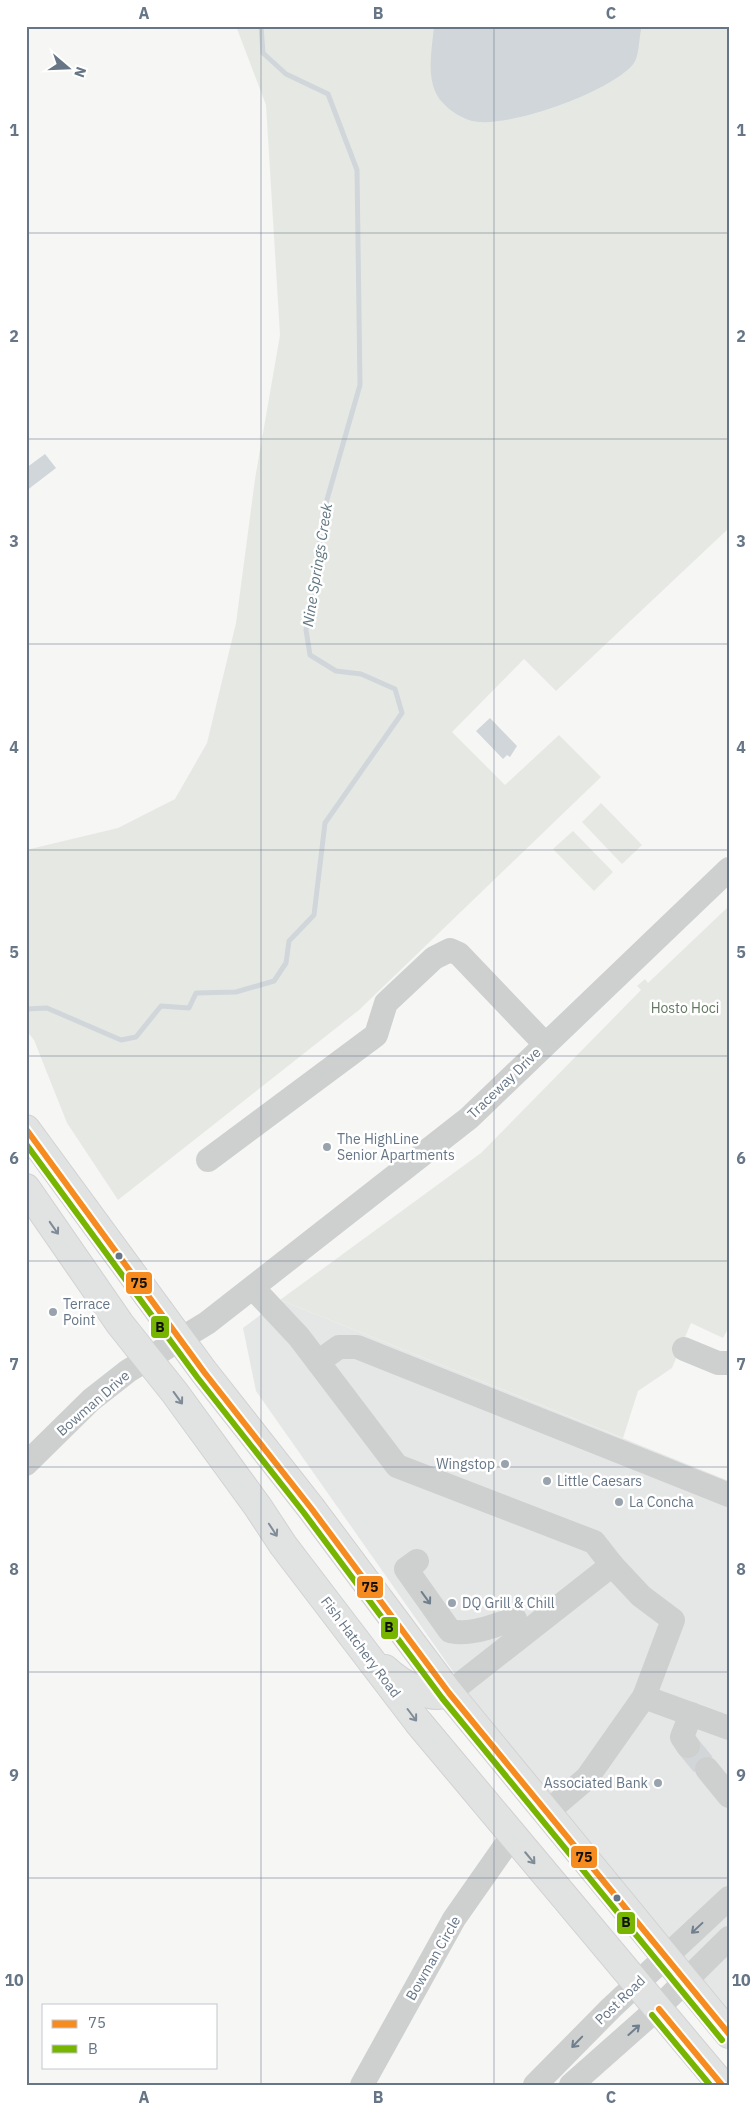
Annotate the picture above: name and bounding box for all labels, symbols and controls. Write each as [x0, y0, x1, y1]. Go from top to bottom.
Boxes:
text: A [139, 3, 150, 23]
text: B [373, 3, 384, 23]
text: C [606, 3, 616, 23]
north arrow [42, 42, 92, 92]
text: N [70, 65, 90, 80]
text: 1 [9, 120, 19, 140]
text: 1 [736, 120, 746, 140]
text: 2 [9, 326, 19, 346]
text: 2 [736, 326, 746, 346]
water label: Nine Springs Creek [298, 502, 336, 628]
text: 3 [9, 531, 19, 551]
text: 3 [736, 531, 746, 551]
text: 4 [9, 737, 19, 757]
text: 4 [736, 737, 746, 757]
text: 5 [9, 942, 19, 962]
text: 5 [736, 942, 746, 962]
park label: Hosto Hoci [651, 999, 719, 1017]
street label: Traceway Drive [463, 1043, 545, 1123]
place label: The HighLine Senior Apartments [337, 1130, 455, 1164]
marker: The HighLine Senior Apartments [321, 1141, 333, 1153]
text: 6 [9, 1148, 19, 1168]
text: 6 [736, 1148, 746, 1168]
one-way arrow [49, 1221, 59, 1235]
unlabelled marker [114, 1251, 124, 1261]
line badge: 75 [125, 1271, 153, 1295]
text: 75 [131, 1274, 147, 1292]
place label: Terrace Point [63, 1295, 110, 1329]
marker: Terrace Point [47, 1306, 59, 1318]
line badge: B [150, 1315, 170, 1339]
text: B [155, 1318, 165, 1336]
text: 7 [9, 1354, 19, 1374]
text: 7 [736, 1354, 746, 1374]
street label: Bowman Drive [53, 1366, 134, 1440]
one-way arrow [173, 1391, 183, 1405]
place label: Wingstop [436, 1455, 495, 1473]
marker: Wingstop [499, 1458, 511, 1470]
place label: Little Caesars [557, 1472, 642, 1490]
marker: Little Caesars [541, 1475, 553, 1487]
place label: La Concha [629, 1493, 694, 1511]
marker: La Concha [613, 1496, 625, 1508]
one-way arrow [268, 1523, 278, 1537]
text: 8 [9, 1559, 19, 1579]
text: 8 [736, 1559, 746, 1579]
line badge: 75 [356, 1575, 384, 1599]
text: 75 [362, 1578, 378, 1596]
one-way arrow [421, 1590, 431, 1604]
street label: Fish Hatchery Road [317, 1593, 405, 1701]
place label: DQ Grill & Chill [462, 1594, 555, 1612]
marker: DQ Grill & Chill [446, 1597, 458, 1609]
line badge: B [380, 1616, 399, 1640]
text: B [384, 1618, 394, 1636]
one-way arrow [407, 1708, 417, 1722]
text: 9 [9, 1765, 19, 1785]
text: 9 [736, 1765, 746, 1785]
place label: Associated Bank [544, 1774, 649, 1792]
marker: Associated Bank [652, 1777, 664, 1789]
line badge: 75 [570, 1845, 598, 1869]
text: 75 [576, 1848, 592, 1866]
one-way arrow [525, 1851, 536, 1864]
unlabelled marker [612, 1893, 622, 1903]
line badge: B [616, 1911, 636, 1935]
street label: Bowman Circle [402, 1912, 465, 2003]
text: B [621, 1913, 631, 1931]
one-way arrow [690, 1922, 703, 1934]
text: 10 [4, 1970, 24, 1990]
text: 10 [731, 1970, 751, 1990]
street label: Post Road [591, 1972, 649, 2028]
legend [42, 2004, 218, 2068]
text: 75 [88, 2013, 106, 2032]
one-way arrow [627, 2024, 640, 2036]
one-way arrow [571, 2035, 583, 2048]
text: B [88, 2039, 98, 2058]
text: A [139, 2087, 150, 2107]
text: B [373, 2087, 384, 2107]
text: C [606, 2087, 616, 2107]

